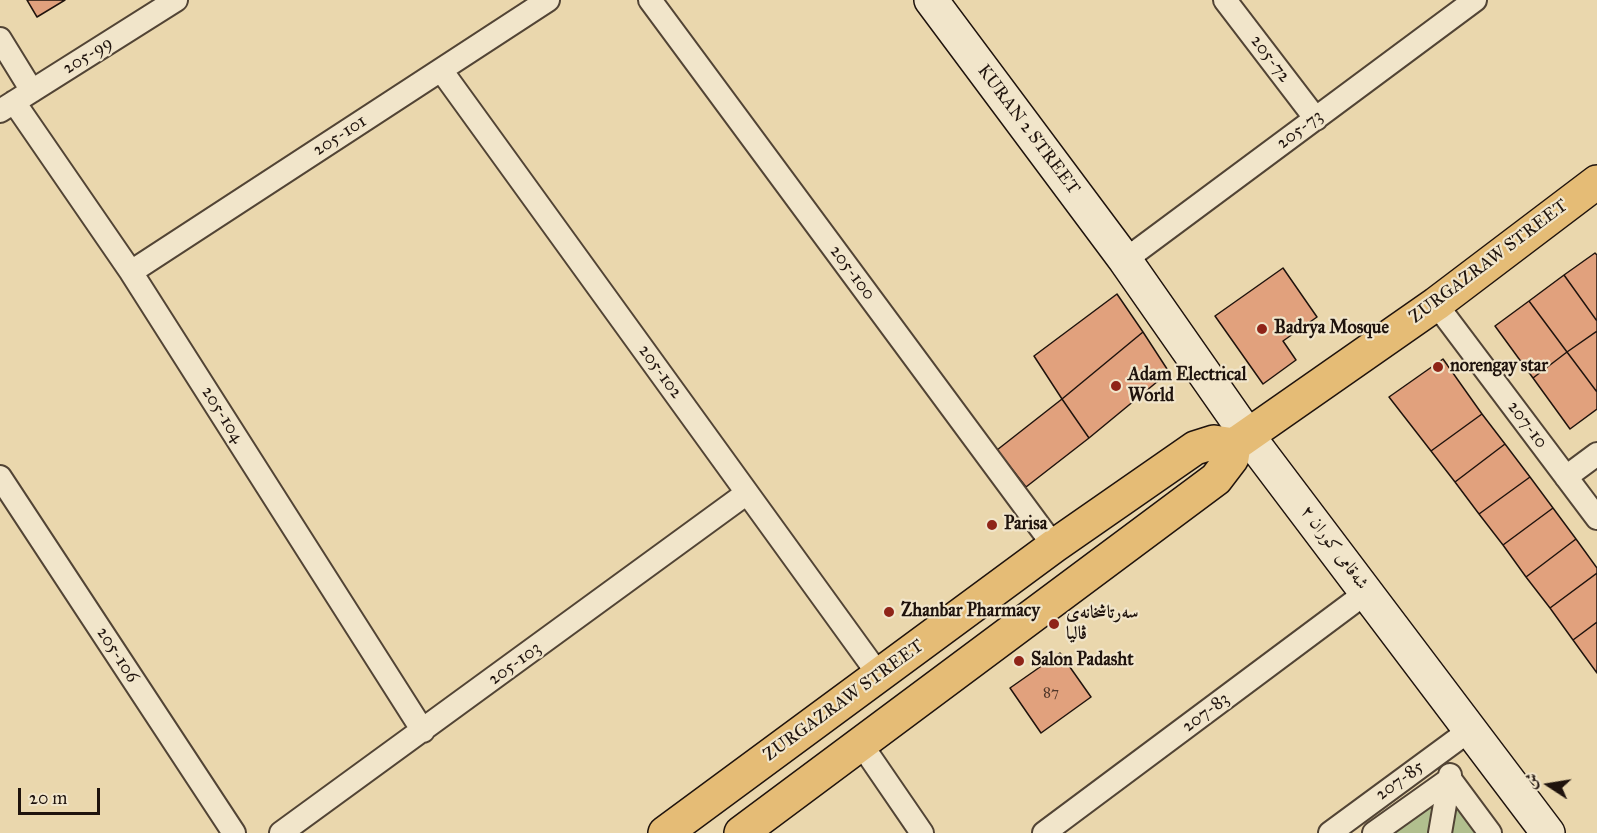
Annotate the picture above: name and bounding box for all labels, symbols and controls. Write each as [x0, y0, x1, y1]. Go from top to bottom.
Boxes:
street label: 205-72 [1245, 31, 1295, 87]
street label: 205-99 [59, 32, 117, 80]
street label: KURAN 2 STREET [972, 61, 1084, 199]
street label: 205-73 [1273, 106, 1327, 154]
street label: 205-101 [309, 111, 371, 161]
street label: ZURGAZRAW STREET [1406, 195, 1572, 329]
street label: 205-100 [824, 241, 880, 305]
place label: Badrya Mosque [1274, 318, 1389, 340]
marker: Badrya Mosque [1255, 322, 1269, 336]
street label: 205-102 [633, 341, 687, 403]
place label: norengay star [1450, 356, 1548, 378]
marker: norengay star [1431, 360, 1445, 374]
place label: Adam Electrical World [1128, 365, 1247, 407]
marker: Adam Electrical World [1109, 379, 1123, 393]
street label: 205-104 [196, 383, 248, 447]
street label: 207-10 [1502, 397, 1552, 453]
street label: شەقامی کوران ٢ [1295, 502, 1373, 594]
place label: Parisa [1004, 514, 1047, 536]
marker: Parisa [985, 518, 999, 532]
place label: Zhanbar Pharmacy [901, 601, 1040, 623]
place label: سەرتاشخانەی ڤالیا [1066, 603, 1138, 646]
marker: Zhanbar Pharmacy [882, 605, 896, 619]
marker: سەرتاشخانەی ڤالیا [1047, 617, 1061, 631]
street label: 205-106 [91, 623, 143, 687]
street label: ZURGAZRAW STREET [760, 636, 928, 766]
street label: 205-103 [484, 638, 546, 690]
place label: Salon Padasht [1031, 650, 1134, 672]
marker: Salon Padasht [1012, 654, 1026, 668]
house number: 87 [1043, 684, 1059, 702]
street label: 207-83 [1178, 688, 1234, 738]
north arrow [1519, 755, 1579, 815]
street label: 207-85 [1372, 756, 1428, 806]
text: ش [1520, 771, 1542, 791]
scale bar [21, 776, 104, 814]
text: 20 m [29, 787, 67, 809]

